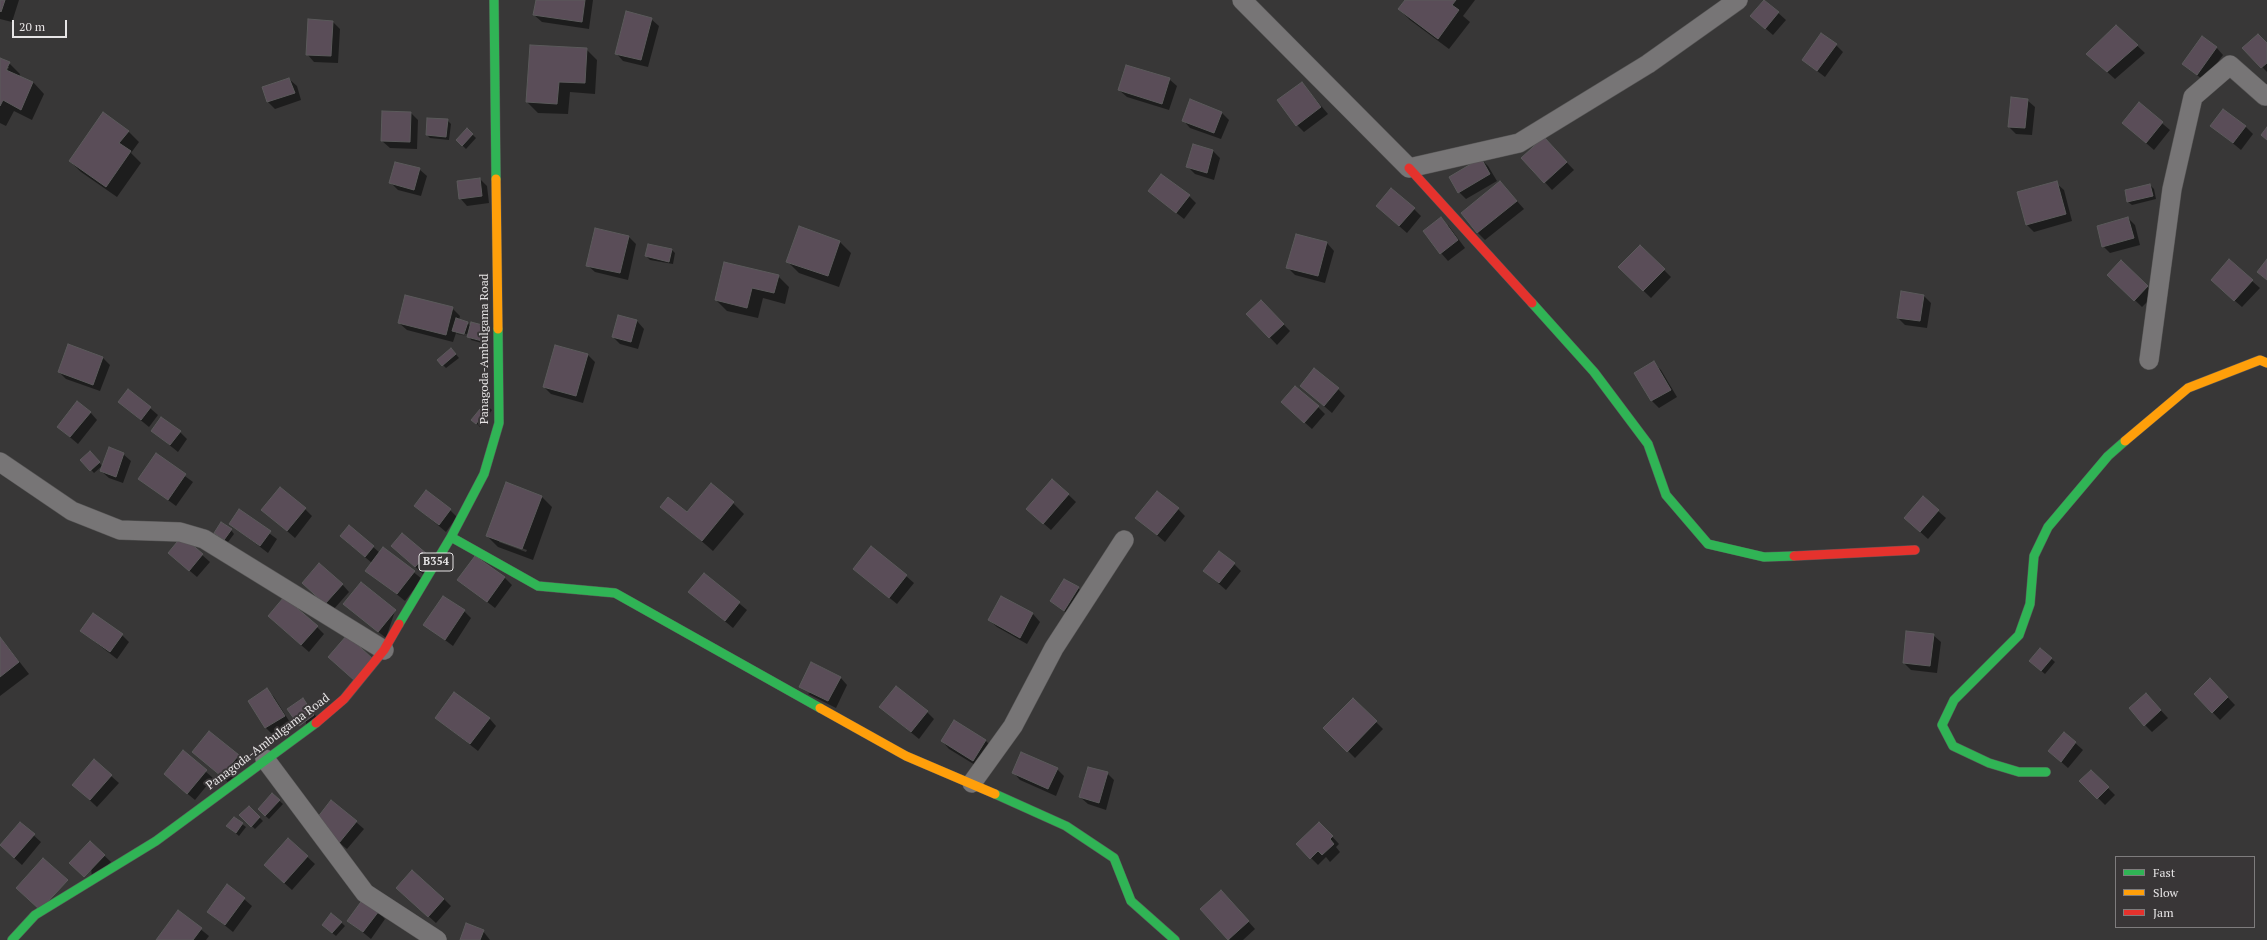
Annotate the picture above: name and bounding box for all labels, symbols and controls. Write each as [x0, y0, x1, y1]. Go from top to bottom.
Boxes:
scale bar [14, 12, 69, 38]
text: 20 m [19, 19, 45, 34]
street label: Panagoda-Ambulgama Road [478, 274, 492, 424]
road number: B354 [419, 553, 453, 571]
street label: Panagoda-Ambulgama Road [203, 691, 333, 793]
legend [2115, 856, 2255, 928]
text: Fast [2153, 865, 2175, 880]
text: Slow [2153, 885, 2178, 900]
text: Jam [2153, 905, 2174, 920]

